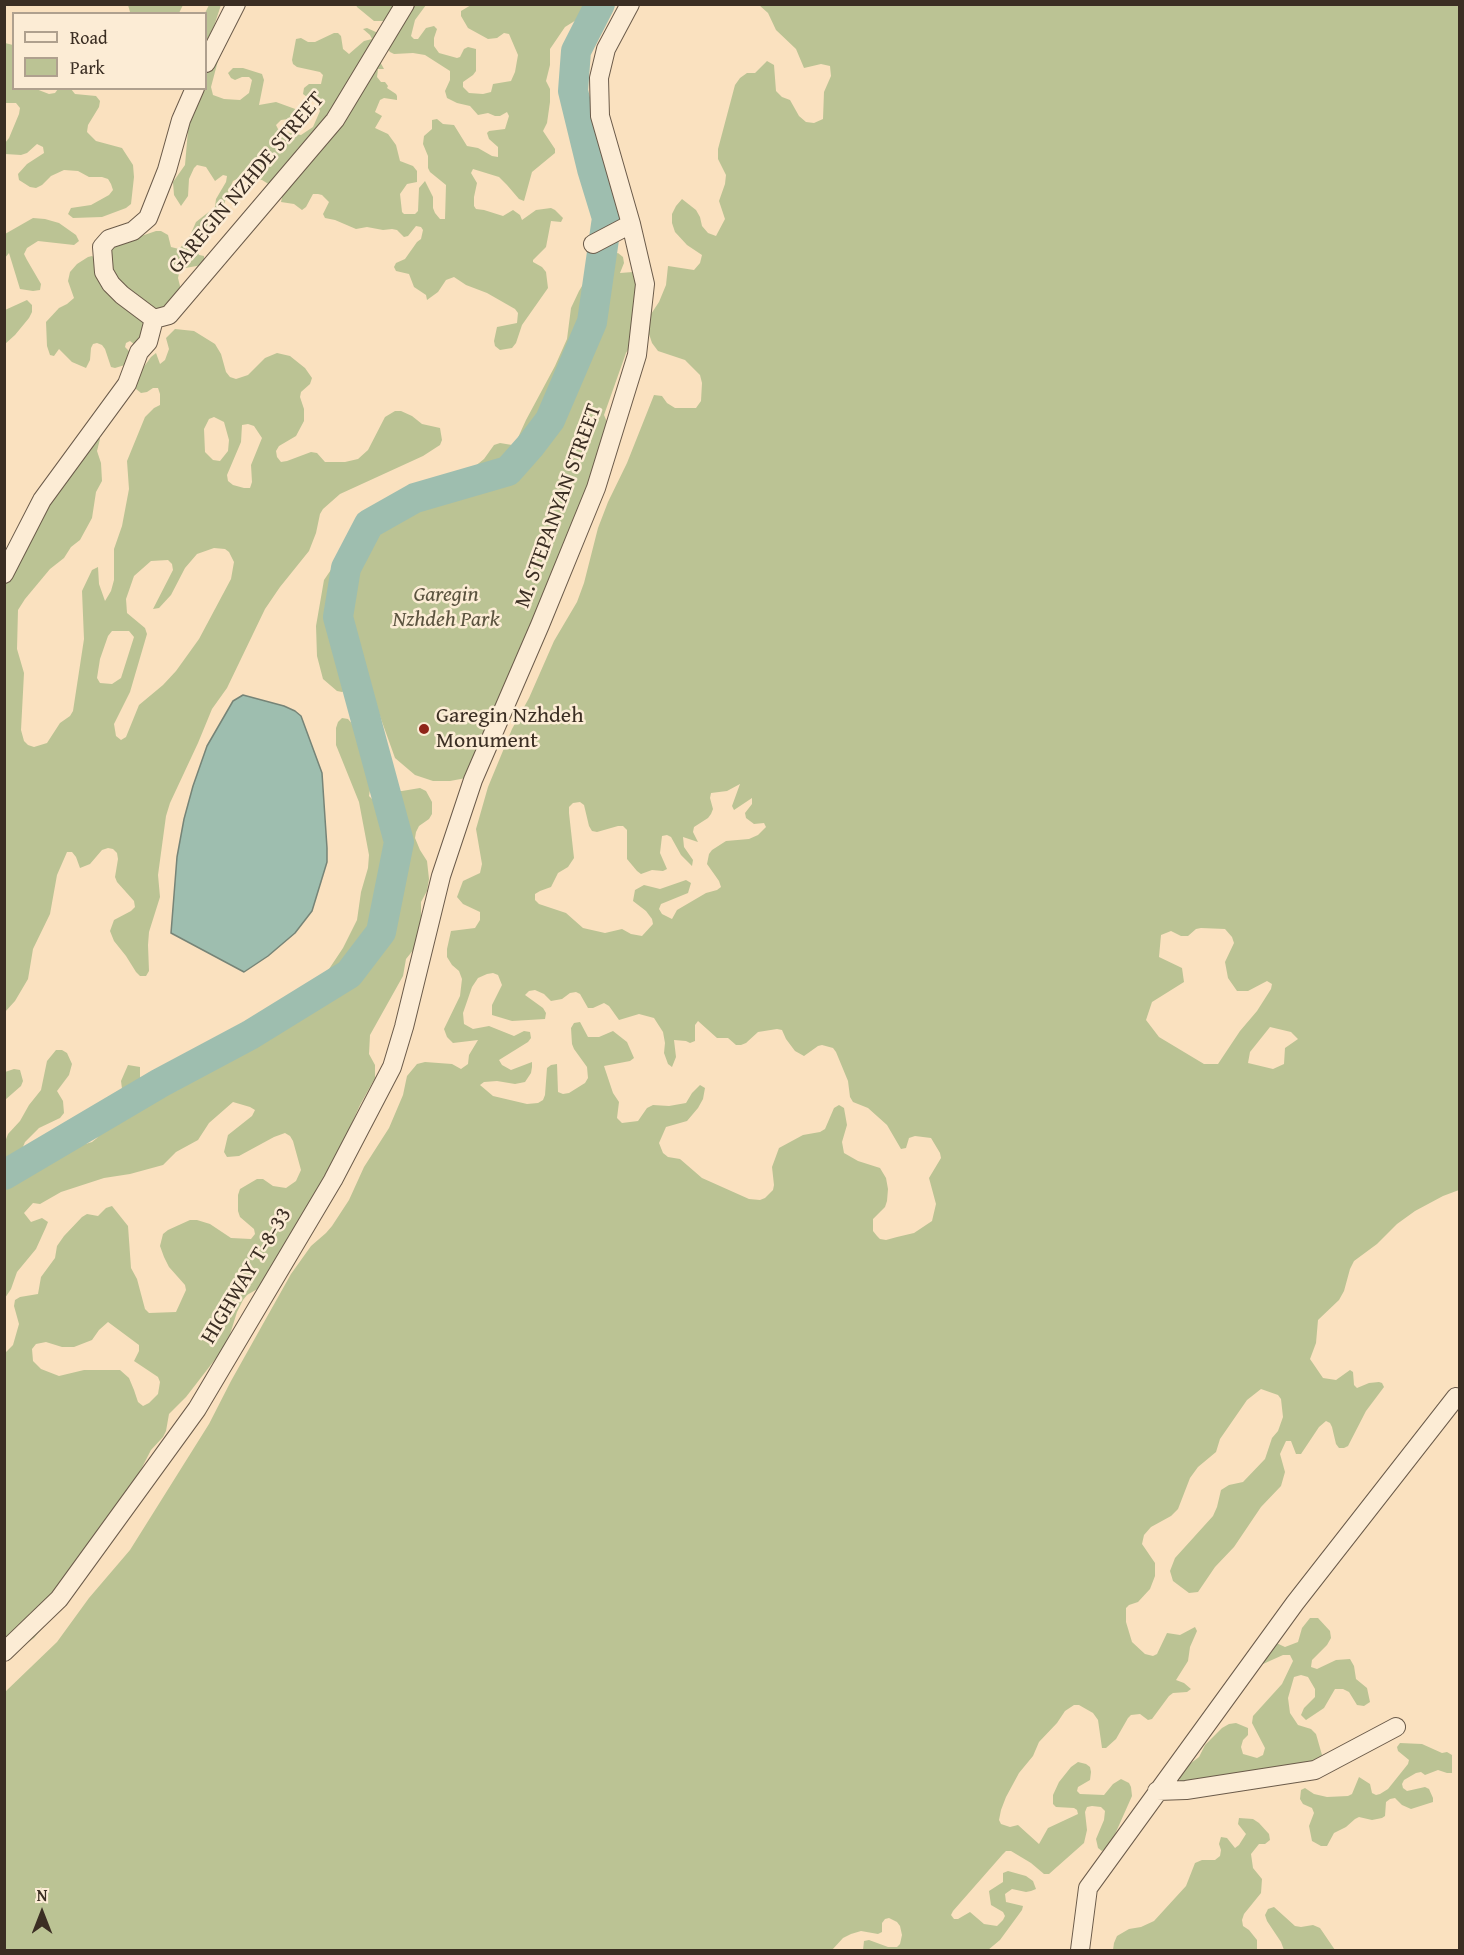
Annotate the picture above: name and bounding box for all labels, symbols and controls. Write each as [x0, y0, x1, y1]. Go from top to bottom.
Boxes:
legend [12, 12, 207, 90]
text: Road [70, 24, 108, 51]
text: Park [70, 54, 105, 81]
street label: GAREGIN NZHDE STREET [163, 87, 331, 279]
street label: M. STEPANYAN STREET [510, 400, 608, 612]
park label: Garegin Nzhdeh Park [393, 582, 499, 634]
place label: Garegin Nzhdeh Monument [436, 703, 584, 754]
marker: Garegin Nzhdeh Monument [417, 722, 431, 736]
street label: HIGHWAY T-8-33 [196, 1203, 298, 1349]
north arrow [12, 1883, 72, 1943]
text: N [37, 1883, 47, 1907]

